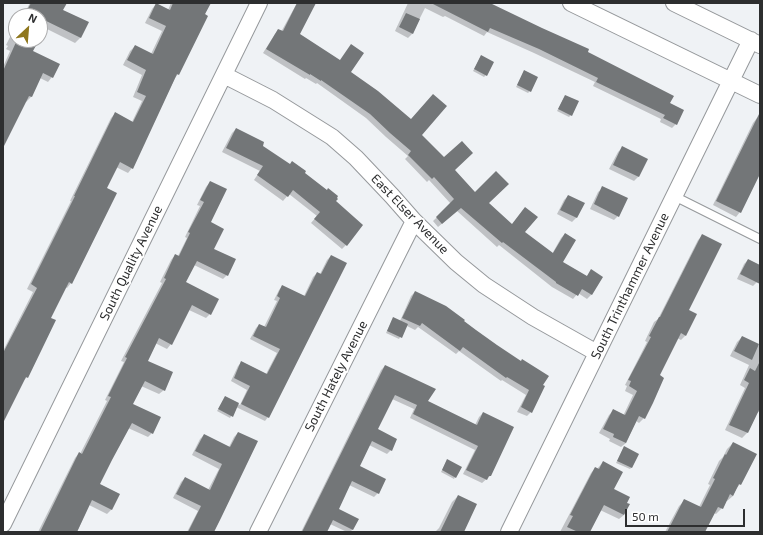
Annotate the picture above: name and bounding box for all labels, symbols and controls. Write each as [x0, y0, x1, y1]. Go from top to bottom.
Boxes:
north arrow [8, 8, 48, 48]
text: N [27, 10, 39, 25]
street label: East Elser Avenue [368, 171, 452, 257]
street label: South Quality Avenue [96, 203, 166, 323]
street label: South Trinthammer Avenue [588, 210, 672, 362]
street label: South Hately Avenue [301, 318, 371, 434]
scale bar [627, 501, 747, 527]
text: 50 m [632, 509, 659, 523]

